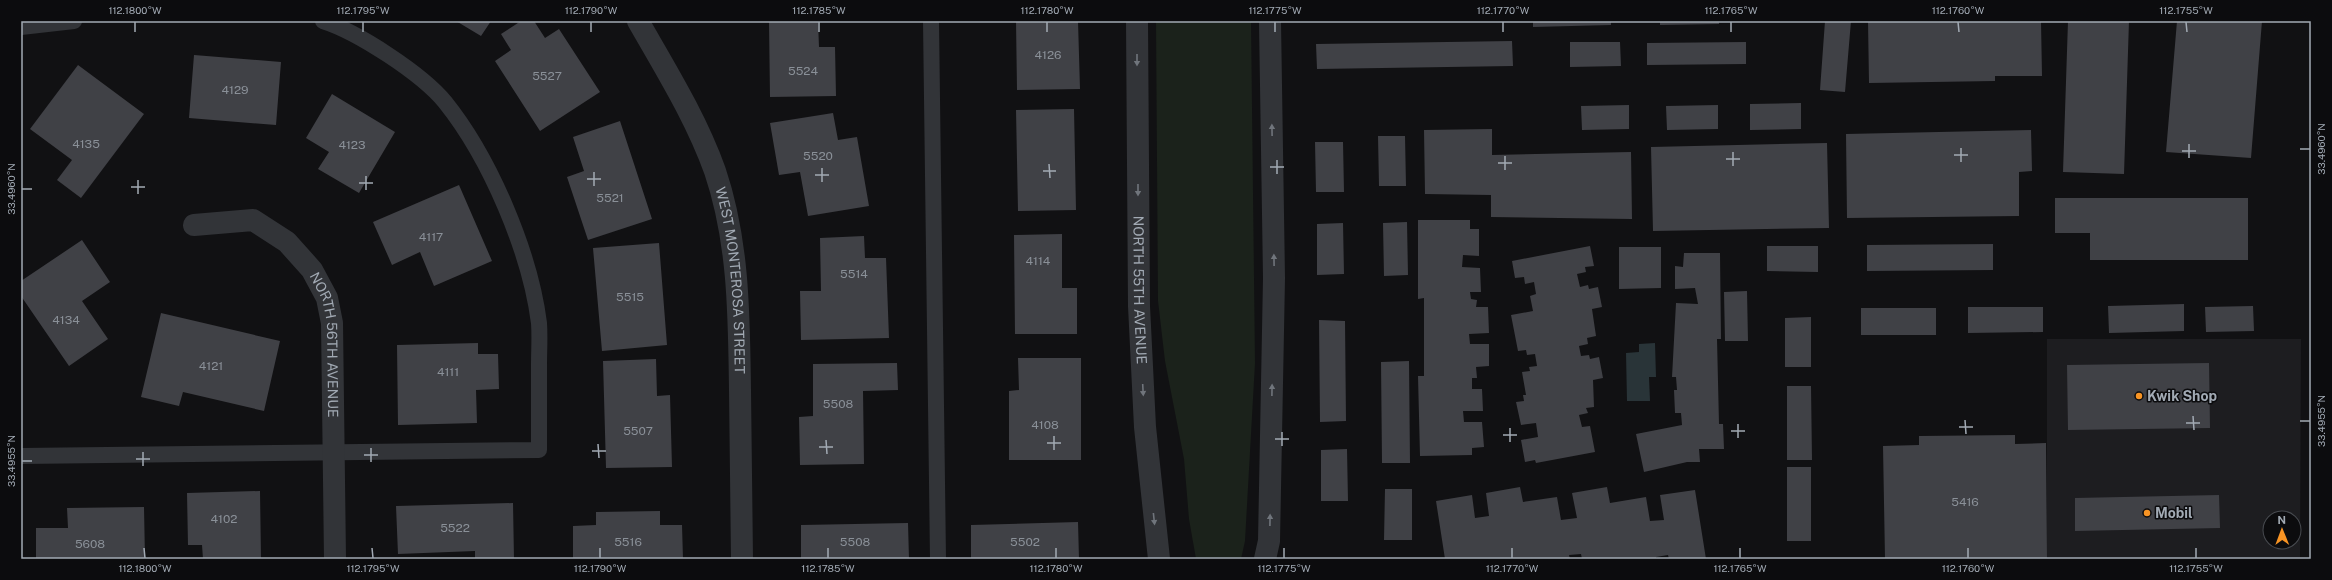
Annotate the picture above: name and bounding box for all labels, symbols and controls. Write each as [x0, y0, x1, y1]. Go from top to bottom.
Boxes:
text: 112.1800°W [108, 4, 162, 16]
text: 112.1795°W [336, 4, 390, 16]
text: 112.1790°W [565, 4, 618, 16]
text: 112.1785°W [792, 4, 846, 16]
text: 112.1780°W [1021, 4, 1074, 16]
text: 112.1775°W [1248, 4, 1302, 16]
text: 112.1770°W [1477, 4, 1530, 16]
text: 112.1765°W [1704, 4, 1758, 16]
text: 112.1760°W [1932, 4, 1985, 16]
text: 112.1755°W [2159, 4, 2213, 16]
house number: 4126 [1034, 48, 1062, 62]
one-way arrow [1134, 54, 1140, 67]
house number: 5524 [788, 64, 818, 78]
house number: 5527 [532, 69, 562, 83]
house number: 4129 [221, 83, 249, 97]
one-way arrow [1269, 123, 1275, 136]
text: 33.4960°N [2315, 123, 2327, 175]
house number: 4135 [72, 137, 100, 151]
house number: 4123 [338, 138, 366, 152]
house number: 5520 [803, 149, 833, 163]
text: 33.4960°N [5, 163, 17, 215]
one-way arrow [1135, 184, 1141, 197]
street label: WEST MONTEROSA STREET [712, 185, 748, 374]
house number: 5521 [596, 191, 624, 205]
street label: NORTH 55TH AVENUE [1130, 216, 1150, 365]
house number: 4117 [419, 230, 443, 244]
one-way arrow [1271, 253, 1277, 266]
house number: 4114 [1026, 254, 1051, 268]
house number: 5514 [840, 267, 868, 281]
street label: NORTH 56TH AVENUE [307, 269, 341, 418]
house number: 5515 [616, 290, 644, 304]
house number: 4134 [52, 313, 80, 327]
house number: 4121 [199, 359, 223, 373]
house number: 4111 [437, 365, 459, 379]
one-way arrow [1269, 383, 1275, 396]
one-way arrow [1140, 384, 1147, 396]
place label: Kwik Shop [2147, 388, 2217, 404]
marker: Kwik Shop [2134, 391, 2144, 401]
text: 33.4955°N [2315, 395, 2327, 447]
house number: 5508 [823, 397, 853, 411]
house number: 4108 [1031, 418, 1059, 432]
house number: 5507 [623, 424, 653, 438]
text: 33.4955°N [5, 435, 17, 487]
house number: 5416 [1951, 495, 1979, 509]
place label: Mobil [2155, 505, 2193, 521]
marker: Mobil [2142, 508, 2152, 518]
north arrow [2262, 510, 2302, 550]
house number: 4102 [211, 512, 237, 526]
one-way arrow [1151, 513, 1158, 525]
one-way arrow [1267, 513, 1273, 526]
text: N [2277, 514, 2286, 526]
house number: 5522 [440, 521, 470, 535]
house number: 5516 [614, 535, 642, 549]
house number: 5508 [840, 535, 870, 549]
house number: 5502 [1010, 535, 1040, 549]
house number: 5608 [75, 537, 105, 551]
text: 112.1800°W [118, 562, 172, 574]
text: 112.1795°W [346, 562, 400, 574]
text: 112.1790°W [574, 562, 627, 574]
text: 112.1785°W [801, 562, 855, 574]
text: 112.1780°W [1030, 562, 1083, 574]
text: 112.1775°W [1257, 562, 1311, 574]
text: 112.1770°W [1486, 562, 1539, 574]
text: 112.1765°W [1713, 562, 1767, 574]
text: 112.1760°W [1942, 562, 1995, 574]
text: 112.1755°W [2169, 562, 2223, 574]

